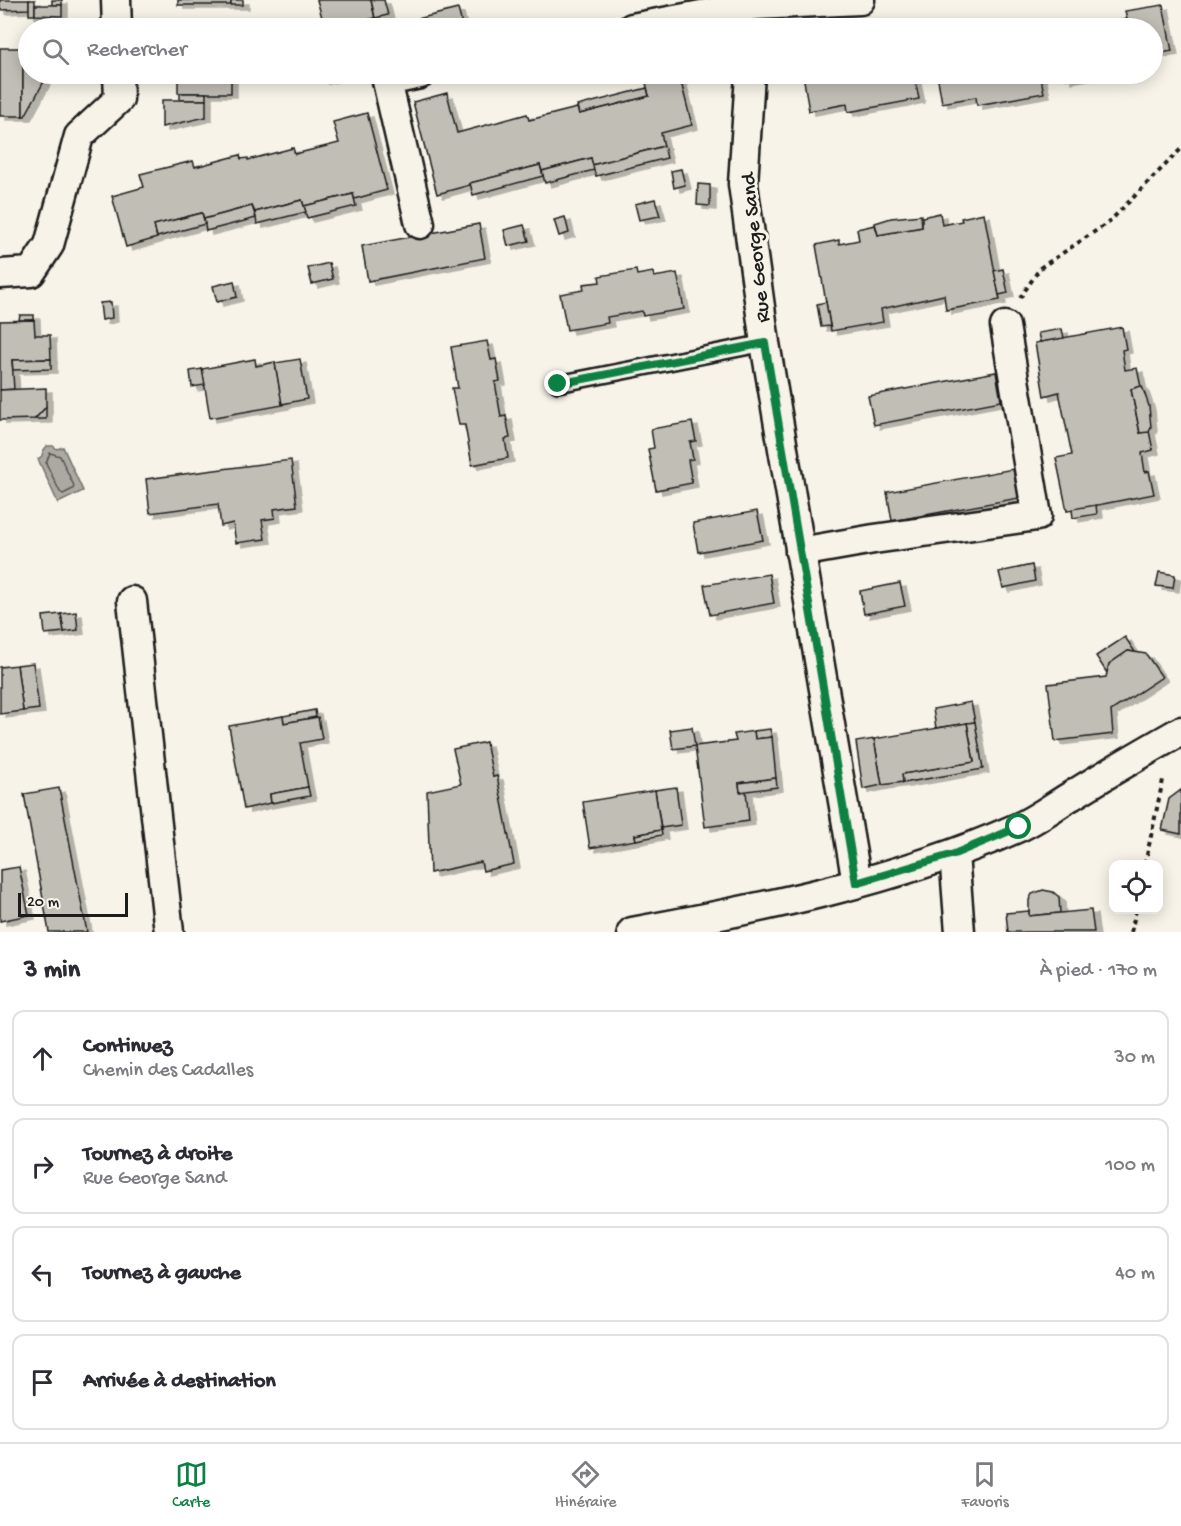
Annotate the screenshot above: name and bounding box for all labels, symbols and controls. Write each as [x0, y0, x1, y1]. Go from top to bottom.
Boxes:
search box [18, 18, 1163, 84]
icon: search [39, 35, 72, 68]
text: Rechercher [87, 38, 187, 64]
street label: Rue George Sand [737, 170, 778, 324]
route end [544, 370, 570, 396]
route start [1005, 813, 1031, 839]
map controls [1109, 860, 1163, 914]
button: locate [1109, 860, 1163, 914]
scale bar [18, 890, 128, 918]
text: 20 m [27, 894, 59, 913]
text: 3 min [24, 956, 80, 987]
text: À pied · 170 m [1040, 960, 1157, 983]
text: Continuez [83, 1034, 172, 1060]
icon: ahead [26, 1042, 59, 1075]
text: 30 m [1114, 1047, 1155, 1070]
text: Chemin des Cadalles [83, 1060, 253, 1083]
text: Tournez à droite [83, 1142, 232, 1168]
icon: right [26, 1150, 59, 1183]
text: 100 m [1105, 1155, 1155, 1178]
text: Rue George Sand [83, 1168, 226, 1191]
icon: left [26, 1258, 59, 1291]
text: Tournez à gauche [83, 1261, 241, 1287]
text: 40 m [1115, 1263, 1155, 1286]
icon: arrive [26, 1366, 59, 1399]
text: Arrivée à destination [83, 1369, 276, 1395]
tab: Carte [172, 1458, 210, 1513]
tab: Itinéraire [555, 1458, 617, 1513]
tab: Favoris [961, 1458, 1009, 1513]

